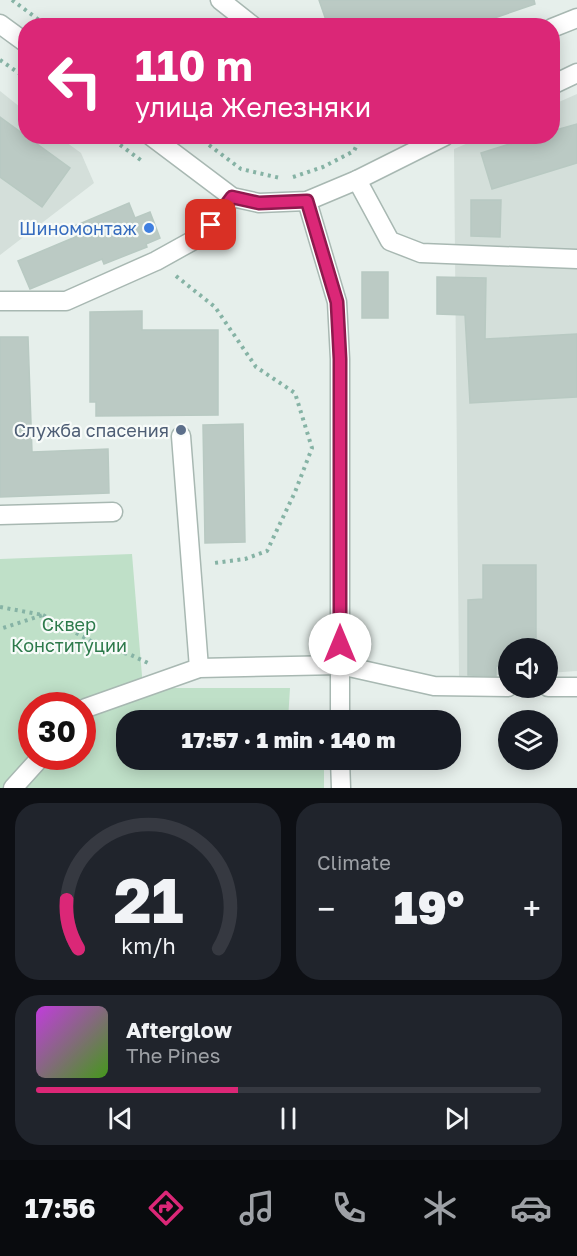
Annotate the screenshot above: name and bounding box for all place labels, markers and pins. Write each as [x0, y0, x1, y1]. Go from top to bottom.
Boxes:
pin [185, 199, 236, 250]
place label: Шиномонтаж [19, 217, 137, 239]
marker: Шиномонтаж [142, 221, 156, 235]
place label: Служба спасения [14, 419, 169, 441]
marker: Служба спасения [174, 423, 188, 437]

